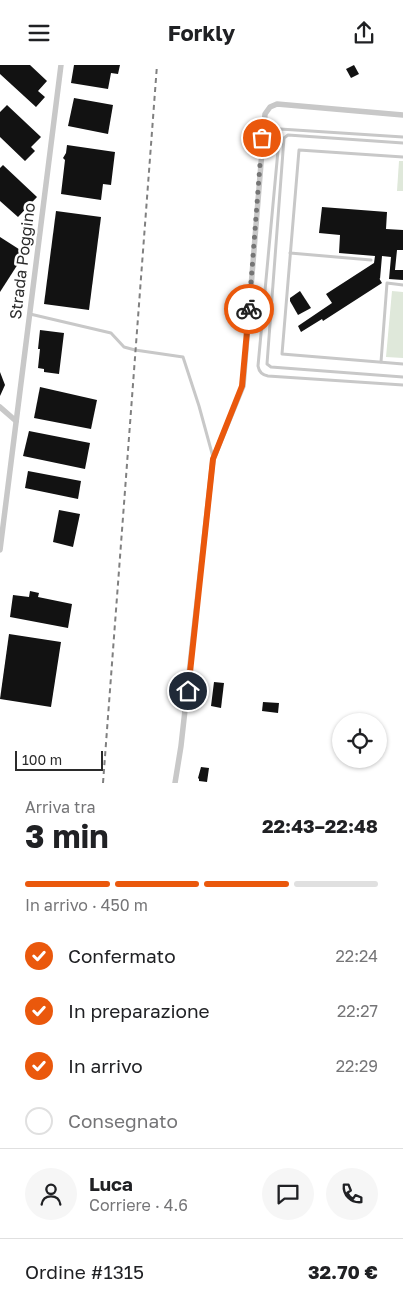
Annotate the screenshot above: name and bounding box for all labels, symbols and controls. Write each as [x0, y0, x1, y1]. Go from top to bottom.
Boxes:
icon: menu [25, 19, 53, 47]
text: Forkly [168, 19, 235, 46]
icon: share [350, 19, 378, 47]
pin [241, 117, 283, 159]
icon: bag [248, 124, 276, 152]
street label: Strada Poggino [5, 201, 39, 321]
courier [224, 284, 274, 334]
icon: bike [235, 295, 263, 323]
pin [167, 670, 209, 712]
icon: home [174, 677, 202, 705]
map controls [332, 713, 387, 768]
button: locate [332, 713, 387, 768]
scale bar [15, 748, 102, 771]
text: 100 m [22, 751, 62, 768]
text: Arriva tra [25, 797, 96, 817]
text: 22:43–22:48 [262, 814, 378, 837]
text: 3 min [25, 817, 109, 855]
text: In arrivo · 450 m [25, 895, 148, 915]
icon: check [25, 942, 53, 970]
text: Confermato [68, 944, 176, 967]
text: 22:24 [336, 946, 378, 966]
icon: check [25, 997, 53, 1025]
text: In preparazione [68, 999, 210, 1022]
text: 22:27 [337, 1001, 378, 1021]
icon: check [25, 1052, 53, 1080]
text: In arrivo [68, 1054, 143, 1077]
text: 22:29 [336, 1056, 378, 1076]
text: Consegnato [68, 1109, 178, 1132]
button: person [25, 1168, 77, 1220]
button: chat [262, 1168, 314, 1220]
button: phone [326, 1168, 378, 1220]
text: Luca [89, 1172, 133, 1195]
text: Corriere · 4.6 [89, 1195, 188, 1215]
text: Ordine #1315 [25, 1260, 144, 1283]
text: 32.70 € [308, 1260, 378, 1283]

